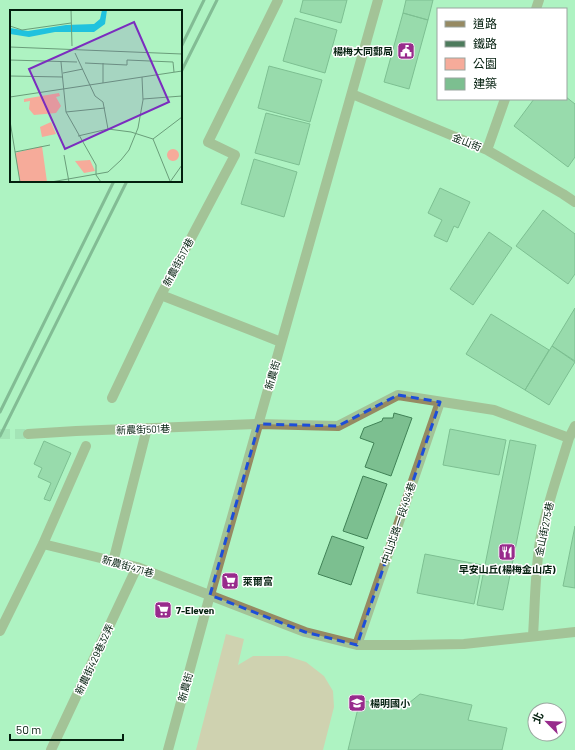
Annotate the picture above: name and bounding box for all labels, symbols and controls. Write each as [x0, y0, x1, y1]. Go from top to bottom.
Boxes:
legend [437, 8, 567, 100]
inset map [10, 10, 182, 182]
text: 道路 [473, 16, 497, 30]
text: 鐵路 [473, 36, 497, 50]
public building icon: 楊梅大同郵局 [396, 41, 416, 61]
place label: 楊梅大同郵局 [333, 45, 393, 57]
text: 公園 [473, 56, 497, 70]
text: 建築 [473, 76, 497, 90]
street label: 金山街 [451, 131, 483, 153]
street label: 新農街517巷 [160, 236, 196, 288]
street label: 新農街 [262, 359, 282, 391]
street label: 新農街501巷 [116, 422, 170, 436]
street label: 中山北路一段494巷 [378, 480, 418, 566]
street label: 金山街275巷 [532, 501, 556, 557]
restaurant icon: 早安山丘(楊梅金山店) [497, 542, 517, 562]
street label: 新農街471巷 [101, 553, 155, 579]
place label: 早安山丘(楊梅金山店) [459, 563, 556, 575]
supermarket icon: 萊爾富 [220, 571, 240, 591]
place label: 萊爾富 [243, 575, 273, 587]
supermarket icon: 7-Eleven [153, 600, 173, 620]
place label: 7-Eleven [176, 604, 214, 616]
street label: 新農街429巷32弄 [72, 622, 116, 696]
street label: 新農街 [175, 671, 195, 703]
school or university icon: 楊明國小 [347, 693, 367, 713]
place label: 楊明國小 [370, 697, 411, 709]
north arrow [527, 702, 567, 742]
text: 北 [529, 710, 546, 725]
scale bar [10, 716, 123, 742]
text: 50 m [16, 722, 41, 736]

